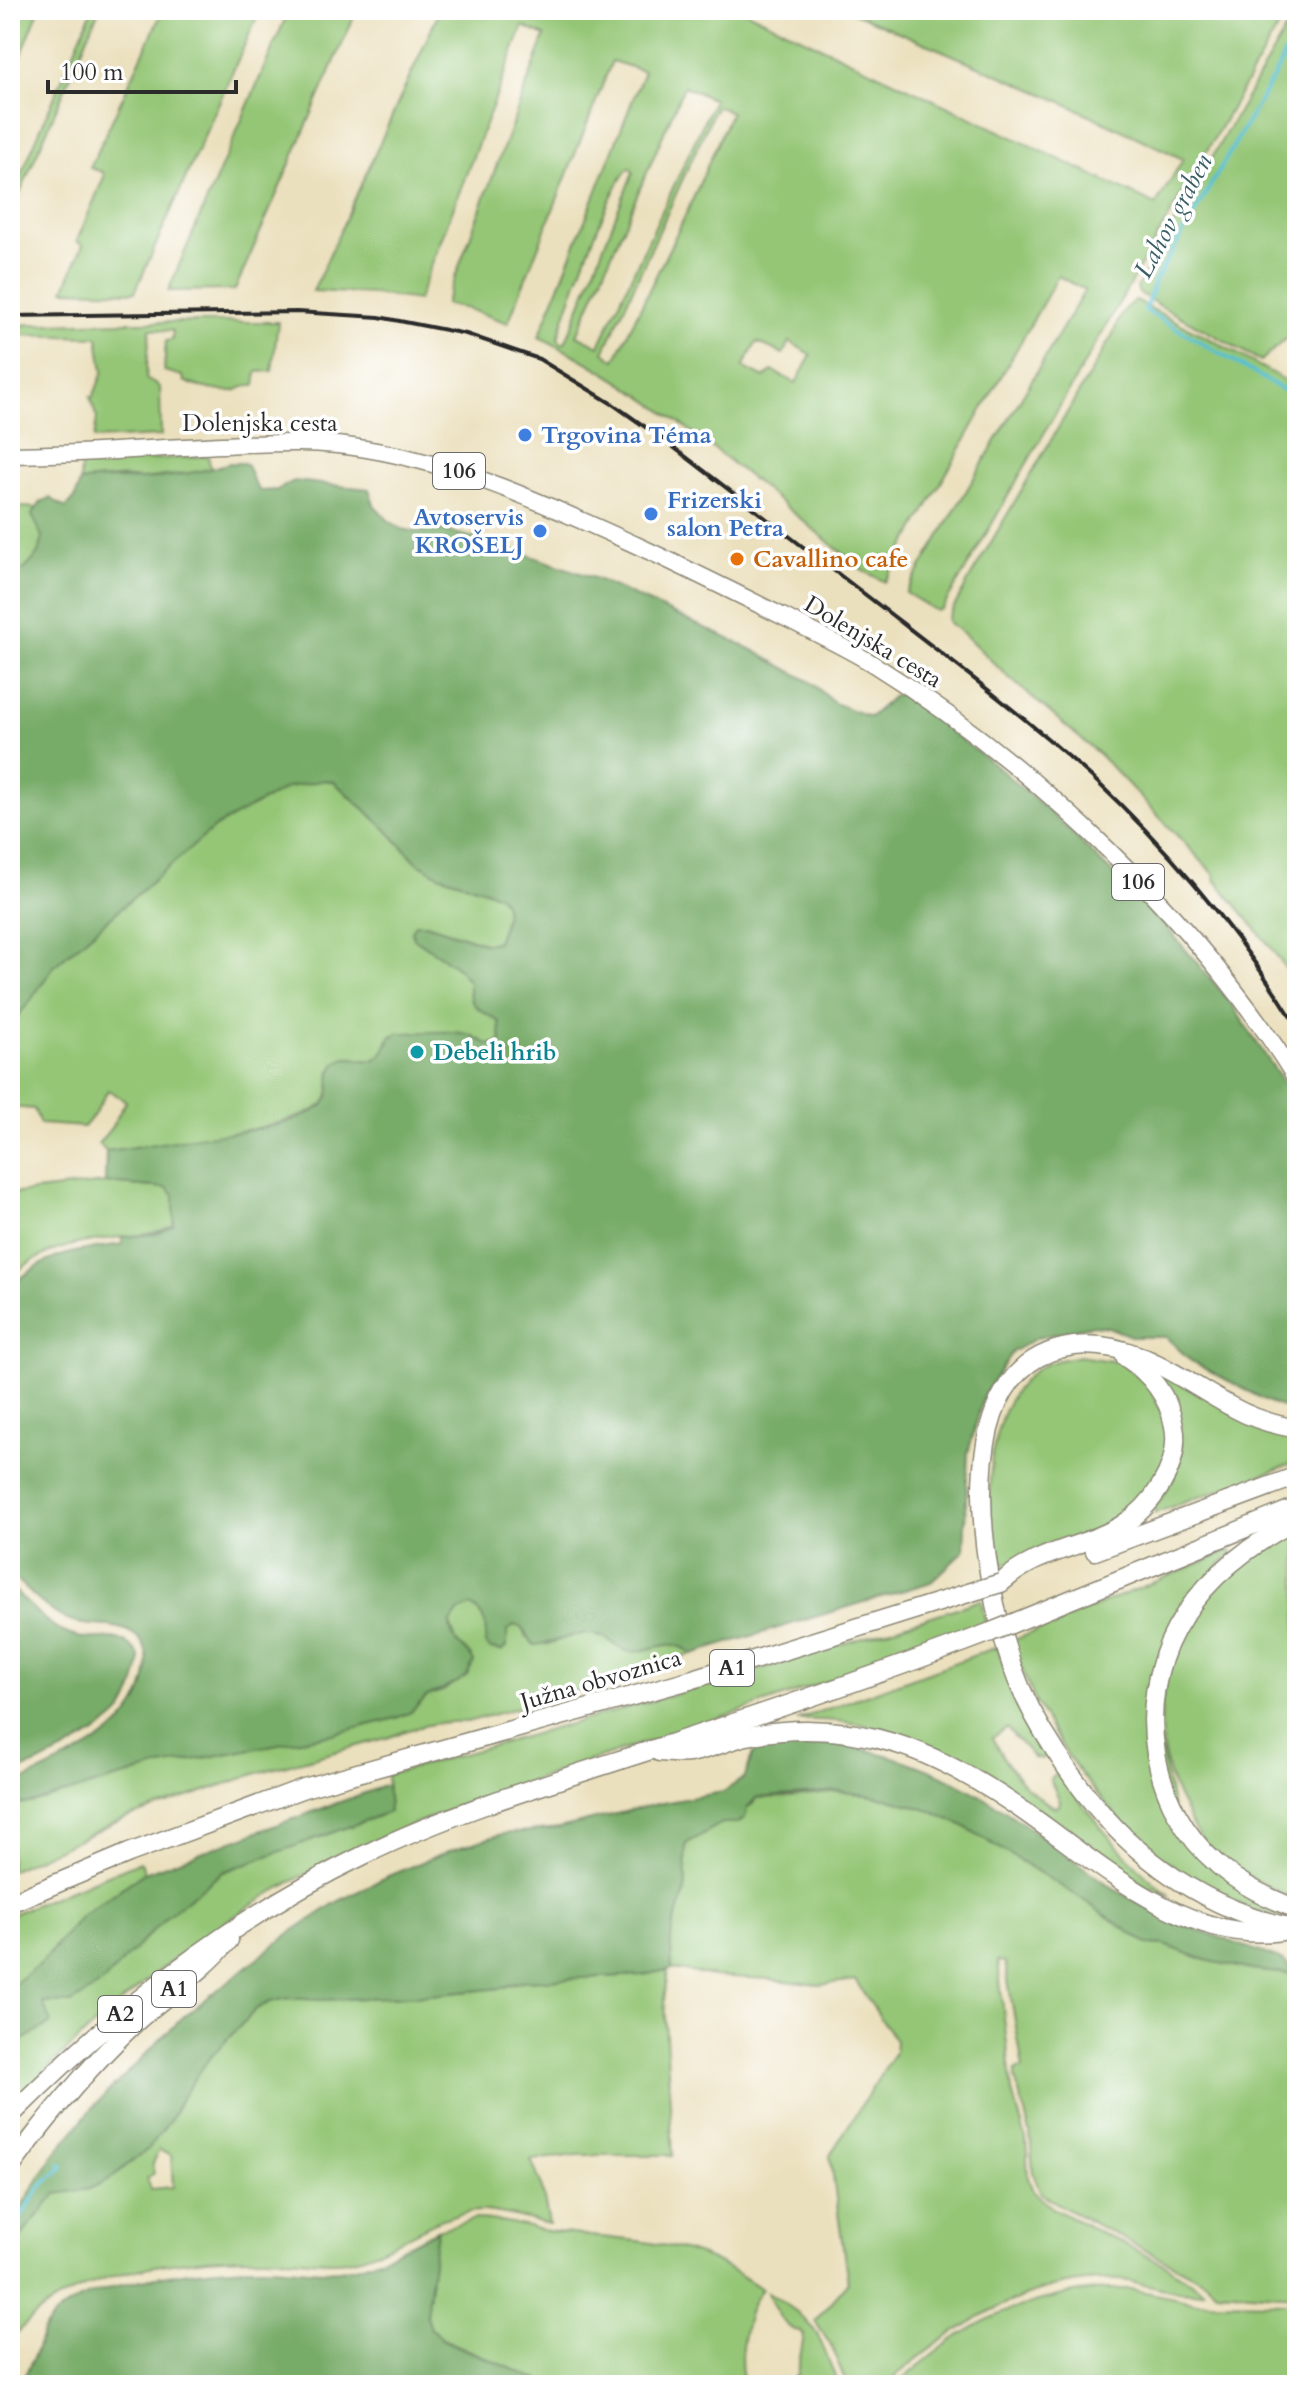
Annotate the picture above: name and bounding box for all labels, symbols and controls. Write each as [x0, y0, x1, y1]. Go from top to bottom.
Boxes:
scale bar [48, 44, 236, 94]
text: 100 m [60, 56, 124, 89]
water label: Lahov graben [1126, 147, 1221, 284]
street label: Dolenjska cesta [182, 407, 338, 440]
place label: Trgovina Téma [541, 419, 712, 452]
marker: Trgovina Téma [516, 426, 534, 444]
road number: 106 [433, 453, 485, 489]
place label: Frizerski salon Petra [667, 484, 784, 545]
place label: Avtoservis KROŠELJ [413, 501, 524, 562]
marker: Frizerski salon Petra [642, 505, 660, 523]
marker: Avtoservis KROŠELJ [531, 522, 549, 540]
place label: Cavallino cafe [753, 543, 909, 576]
marker: Cavallino cafe [728, 550, 746, 568]
street label: Dolenjska cesta [798, 588, 949, 696]
road number: 106 [1112, 864, 1164, 900]
place label: Debeli hrib [433, 1036, 557, 1069]
marker: Debeli hrib [408, 1043, 426, 1061]
street label: Južna obvoznica [514, 1641, 686, 1720]
road number: A1 [710, 1650, 754, 1686]
road number: A1 [152, 1971, 196, 2007]
road number: A2 [98, 1996, 142, 2032]

